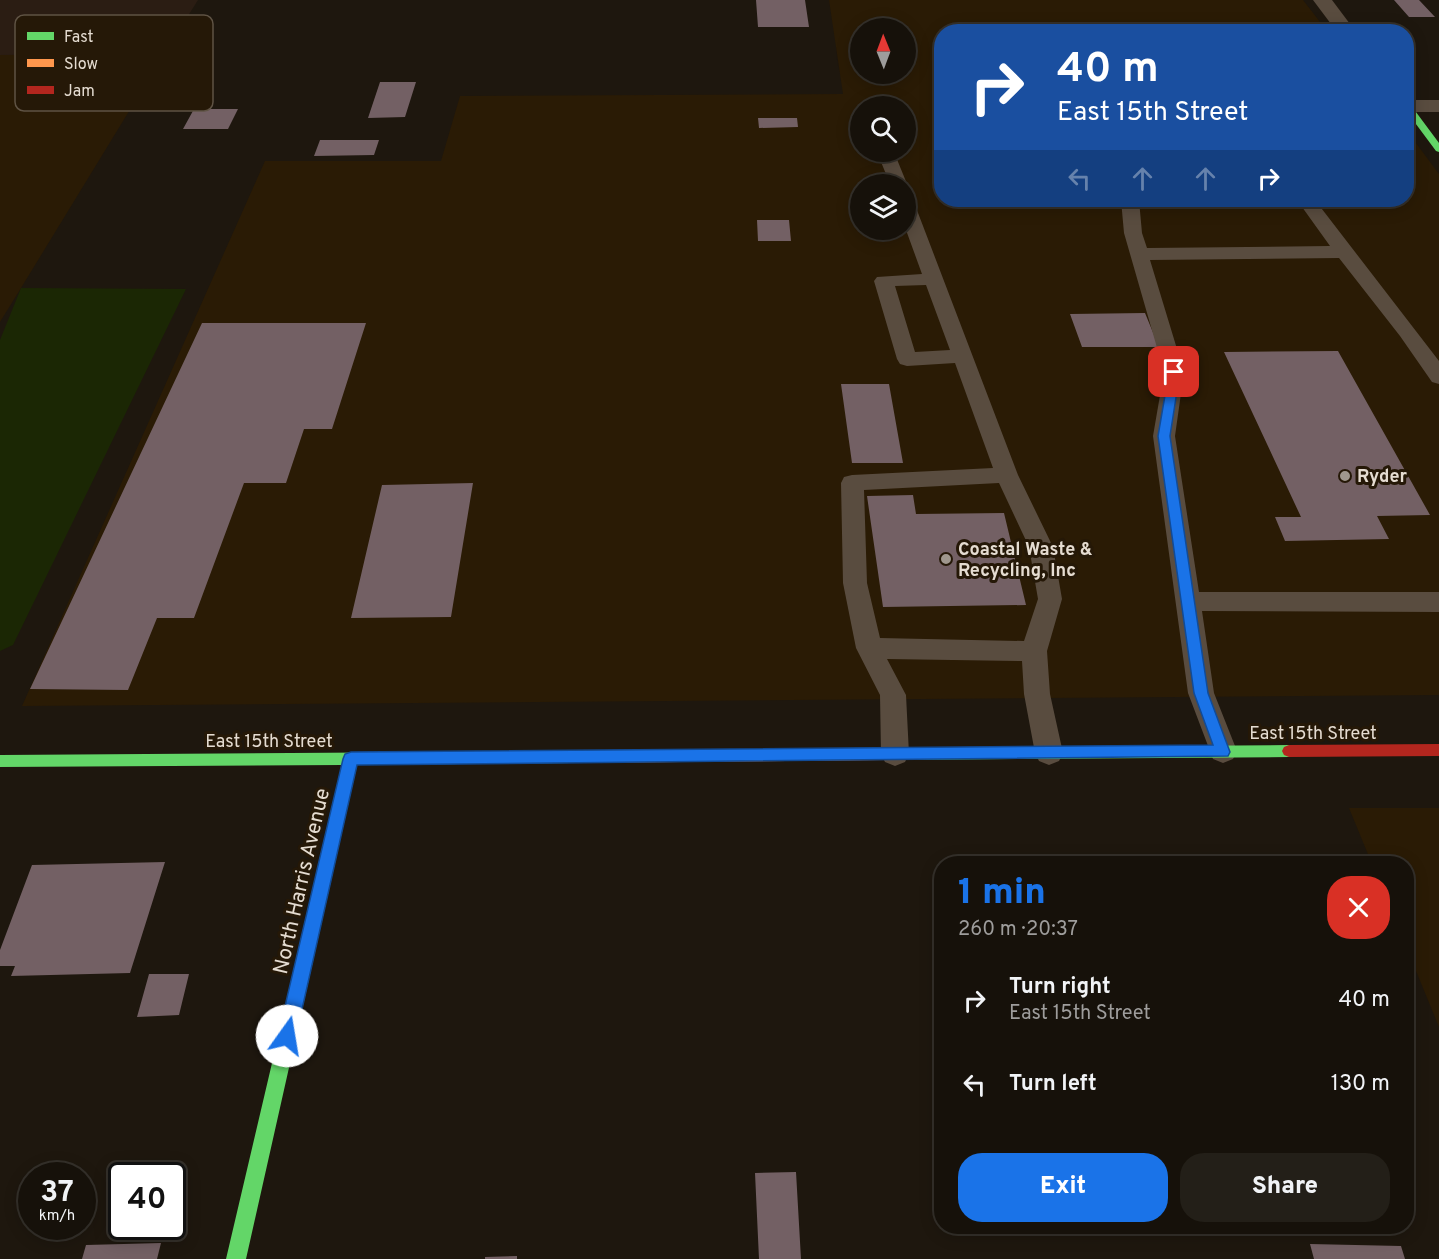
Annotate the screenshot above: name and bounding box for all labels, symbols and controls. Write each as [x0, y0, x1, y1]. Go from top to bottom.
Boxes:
legend [15, 15, 213, 111]
north arrow [850, 18, 916, 84]
map controls [850, 18, 916, 240]
text: Fast [64, 28, 94, 48]
text: 40 m [1057, 44, 1159, 97]
icon: right [958, 48, 1036, 126]
text: Slow [64, 55, 98, 75]
text: Jam [64, 82, 95, 102]
button: search [850, 96, 916, 162]
text: East 15th Street [1057, 96, 1249, 130]
icon: left [1063, 162, 1096, 195]
icon: ahead [1126, 162, 1159, 195]
icon: ahead [1189, 162, 1222, 195]
icon: right [1252, 162, 1285, 195]
button: layers [850, 174, 916, 240]
pin [1148, 346, 1199, 397]
icon: arrive [1157, 355, 1190, 388]
place label: Ryder [1357, 466, 1408, 489]
marker: Ryder [1338, 469, 1352, 483]
place label: Coastal Waste & Recycling, Inc [958, 539, 1093, 583]
marker: Coastal Waste & Recycling, Inc [939, 552, 953, 566]
street label: East 15th Street [1249, 723, 1377, 746]
street label: East 15th Street [205, 731, 333, 754]
street label: North Harris Avenue [268, 786, 337, 977]
text: 1 min [958, 871, 1046, 917]
button: close [1327, 876, 1390, 939]
text: 260 m · 20:37 [958, 917, 1078, 943]
text: Turn right [1009, 974, 1111, 1001]
icon: right [958, 984, 991, 1017]
text: 40 m [1338, 987, 1390, 1014]
text: East 15th Street [1009, 1001, 1151, 1027]
position arrow [255, 1004, 319, 1068]
icon: left [958, 1068, 991, 1101]
text: Turn left [1009, 1071, 1097, 1098]
text: 130 m [1331, 1071, 1390, 1098]
button: Exit [958, 1153, 1168, 1222]
button: Share [1180, 1153, 1390, 1222]
speed limit sign: 40 [108, 1162, 186, 1240]
text: 37 [40, 1175, 74, 1212]
text: km/h [39, 1207, 75, 1226]

